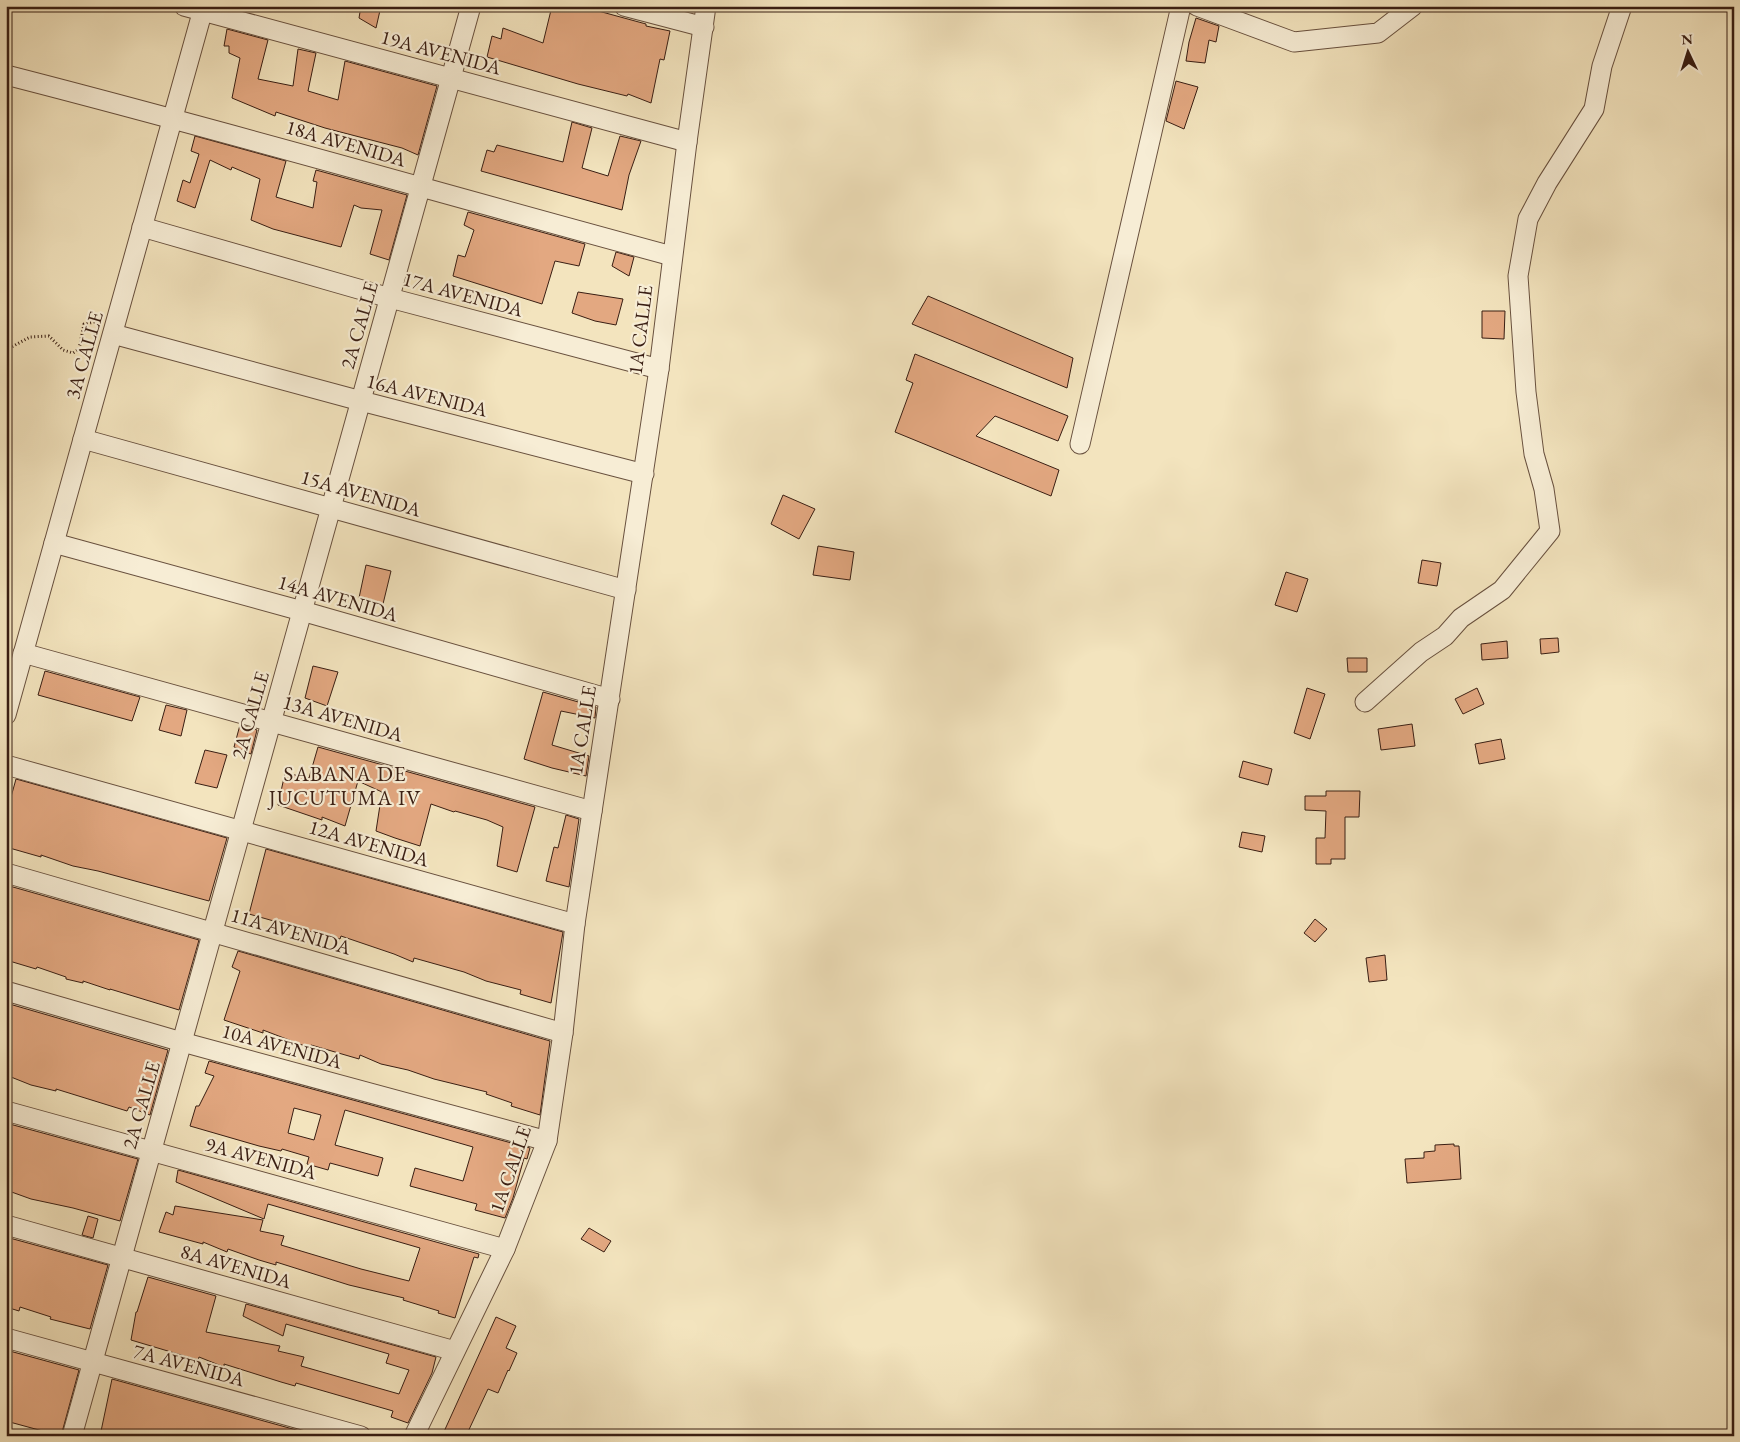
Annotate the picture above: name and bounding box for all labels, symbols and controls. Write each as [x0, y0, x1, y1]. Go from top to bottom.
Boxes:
street label: 19A AVENIDA [378, 23, 504, 81]
north arrow [1662, 28, 1712, 78]
text: N [1681, 30, 1694, 48]
street label: 18A AVENIDA [283, 113, 409, 173]
street label: 17A AVENIDA [400, 265, 526, 323]
street label: 2A CALLE [334, 278, 384, 372]
street label: 1A CALLE [622, 284, 658, 376]
street label: 3A CALLE [59, 308, 109, 402]
street label: 16A AVENIDA [364, 367, 490, 423]
street label: 15A AVENIDA [298, 463, 424, 523]
street label: 14A AVENIDA [275, 568, 401, 628]
street label: 2A CALLE [225, 668, 275, 762]
street label: 1A CALLE [562, 683, 602, 777]
street label: 13A AVENIDA [280, 688, 406, 748]
district label: SABANA DE JUCUTUMA IV [267, 760, 421, 811]
street label: 12A AVENIDA [306, 813, 432, 873]
street label: 11A AVENIDA [228, 901, 354, 961]
street label: 10A AVENIDA [219, 1017, 345, 1075]
street label: 2A CALLE [116, 1058, 166, 1152]
street label: 1A CALLE [483, 1122, 537, 1216]
street label: 9A AVENIDA [202, 1131, 320, 1185]
street label: 8A AVENIDA [178, 1238, 295, 1294]
street label: 7A AVENIDA [130, 1338, 248, 1392]

